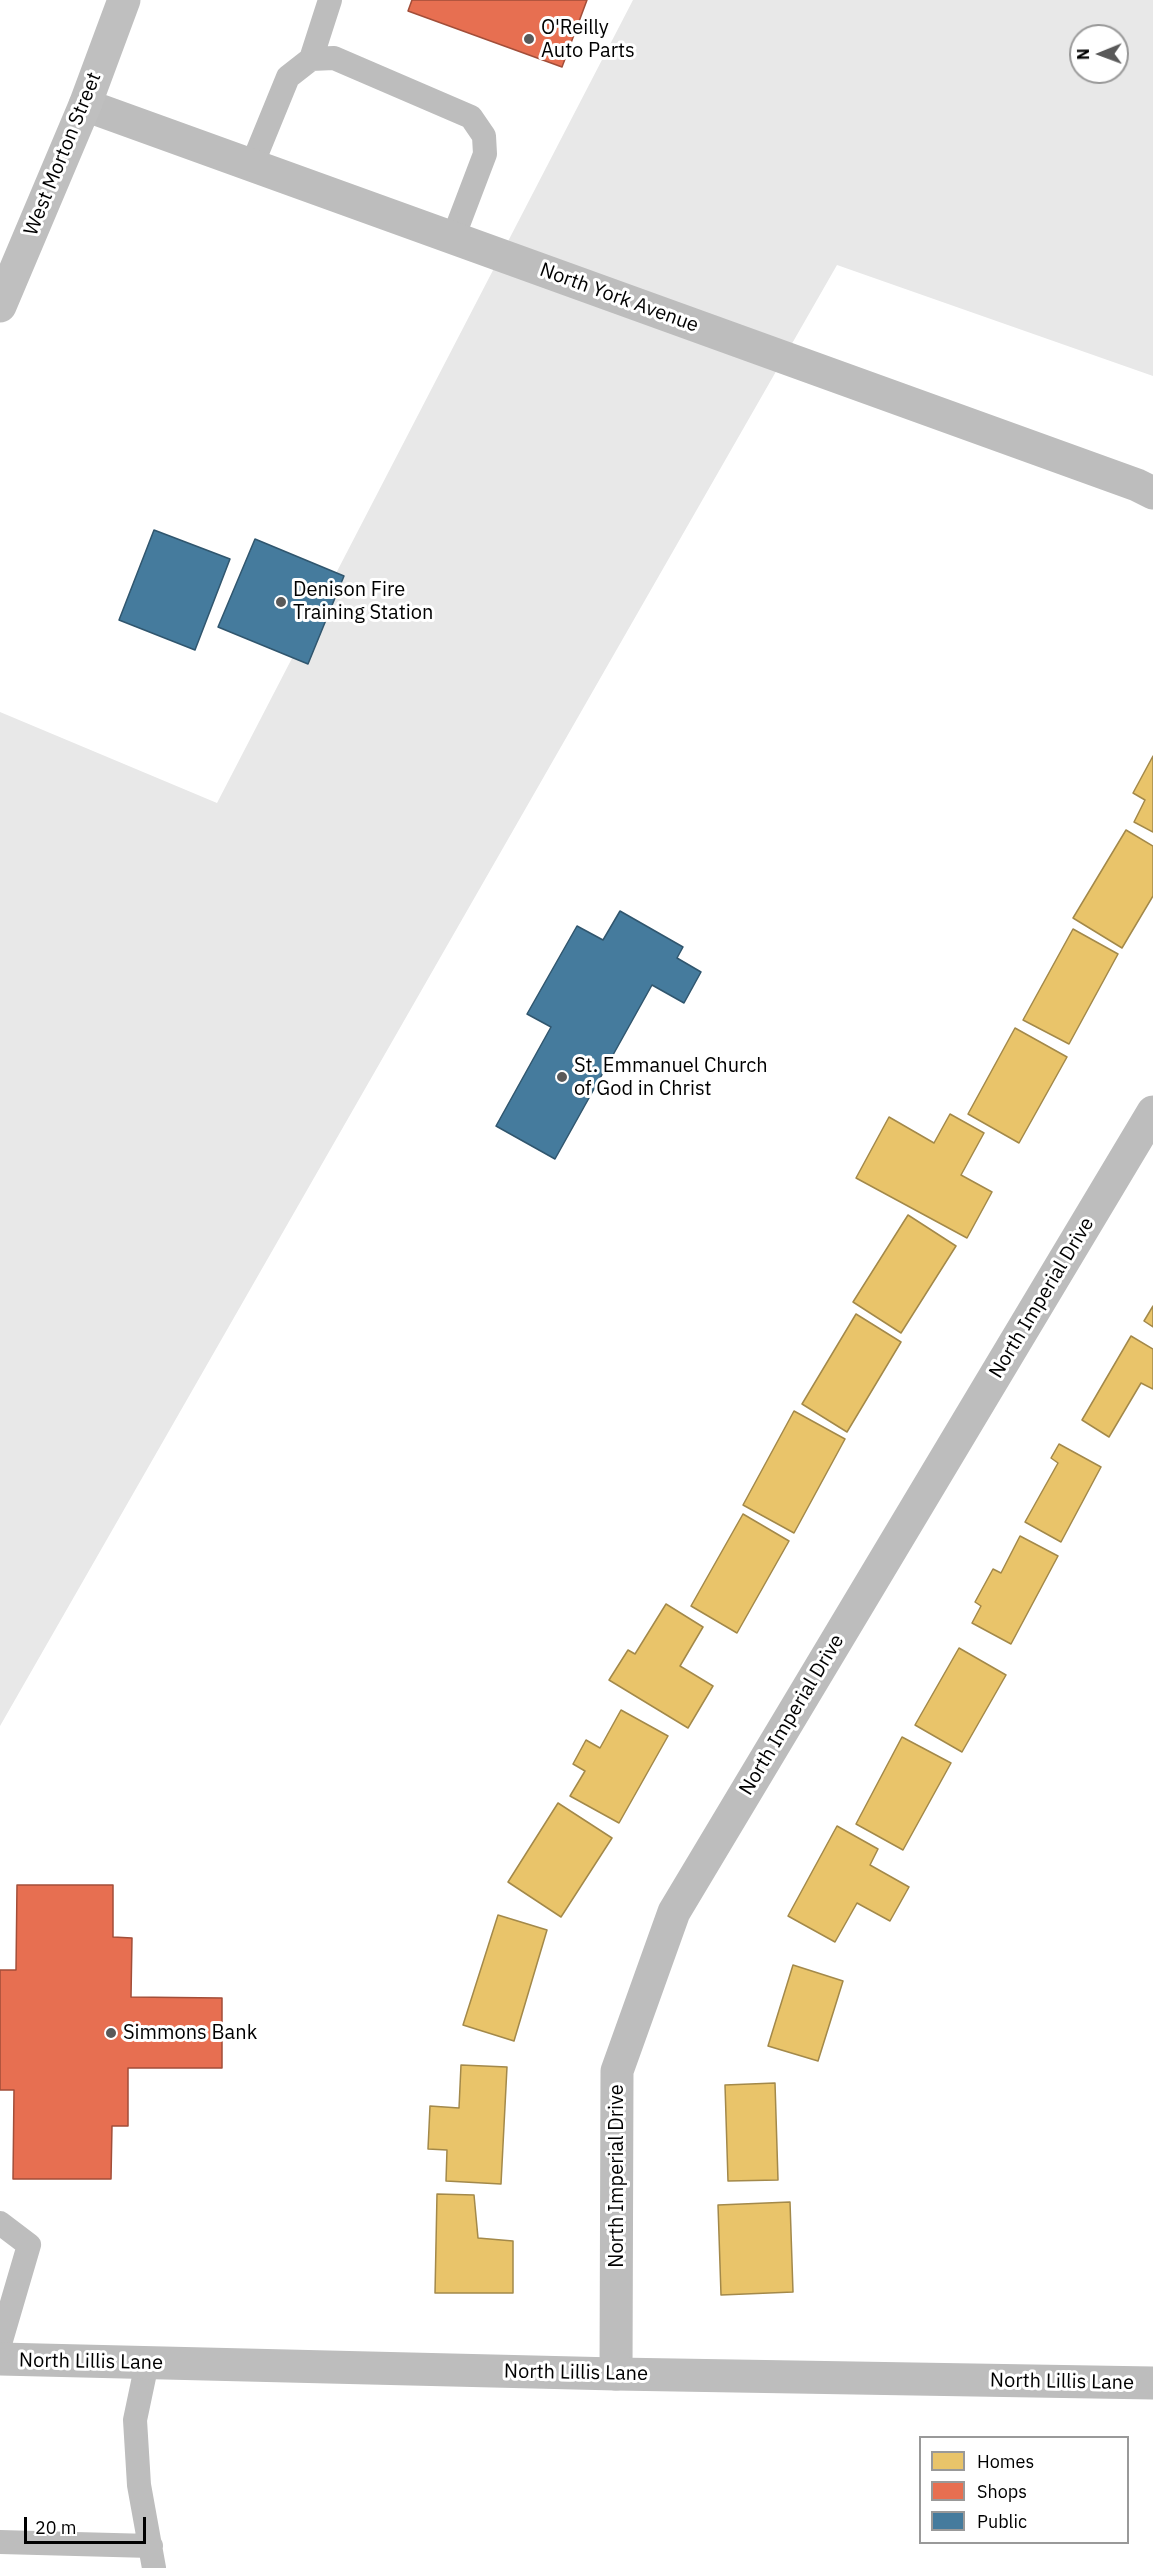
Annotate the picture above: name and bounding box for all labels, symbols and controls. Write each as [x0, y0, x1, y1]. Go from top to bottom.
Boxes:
place label: O'Reilly Auto Parts [541, 16, 635, 63]
north arrow [1069, 24, 1129, 84]
marker: O'Reilly Auto Parts [522, 32, 536, 46]
text: N [1073, 48, 1093, 60]
street label: West Morton Street [19, 69, 107, 239]
street label: North York Avenue [536, 258, 702, 338]
place label: Denison Fire Training Station [293, 578, 433, 625]
marker: Denison Fire Training Station [274, 595, 288, 609]
place label: St. Emmanuel Church of God in Christ [574, 1054, 768, 1101]
marker: St. Emmanuel Church of God in Christ [555, 1070, 569, 1084]
street label: North Imperial Drive [984, 1213, 1100, 1383]
street label: North Imperial Drive [734, 1630, 850, 1800]
place label: Simmons Bank [123, 2021, 257, 2045]
marker: Simmons Bank [104, 2026, 118, 2040]
street label: North Imperial Drive [605, 2084, 629, 2268]
street label: North Lillis Lane [19, 2349, 163, 2375]
street label: North Lillis Lane [504, 2360, 648, 2386]
street label: North Lillis Lane [990, 2369, 1134, 2395]
legend [919, 2436, 1129, 2544]
text: Homes [977, 2450, 1034, 2473]
text: Shops [977, 2480, 1027, 2503]
scale bar [27, 2505, 148, 2543]
text: Public [977, 2510, 1027, 2533]
text: 20 m [35, 2516, 77, 2539]

